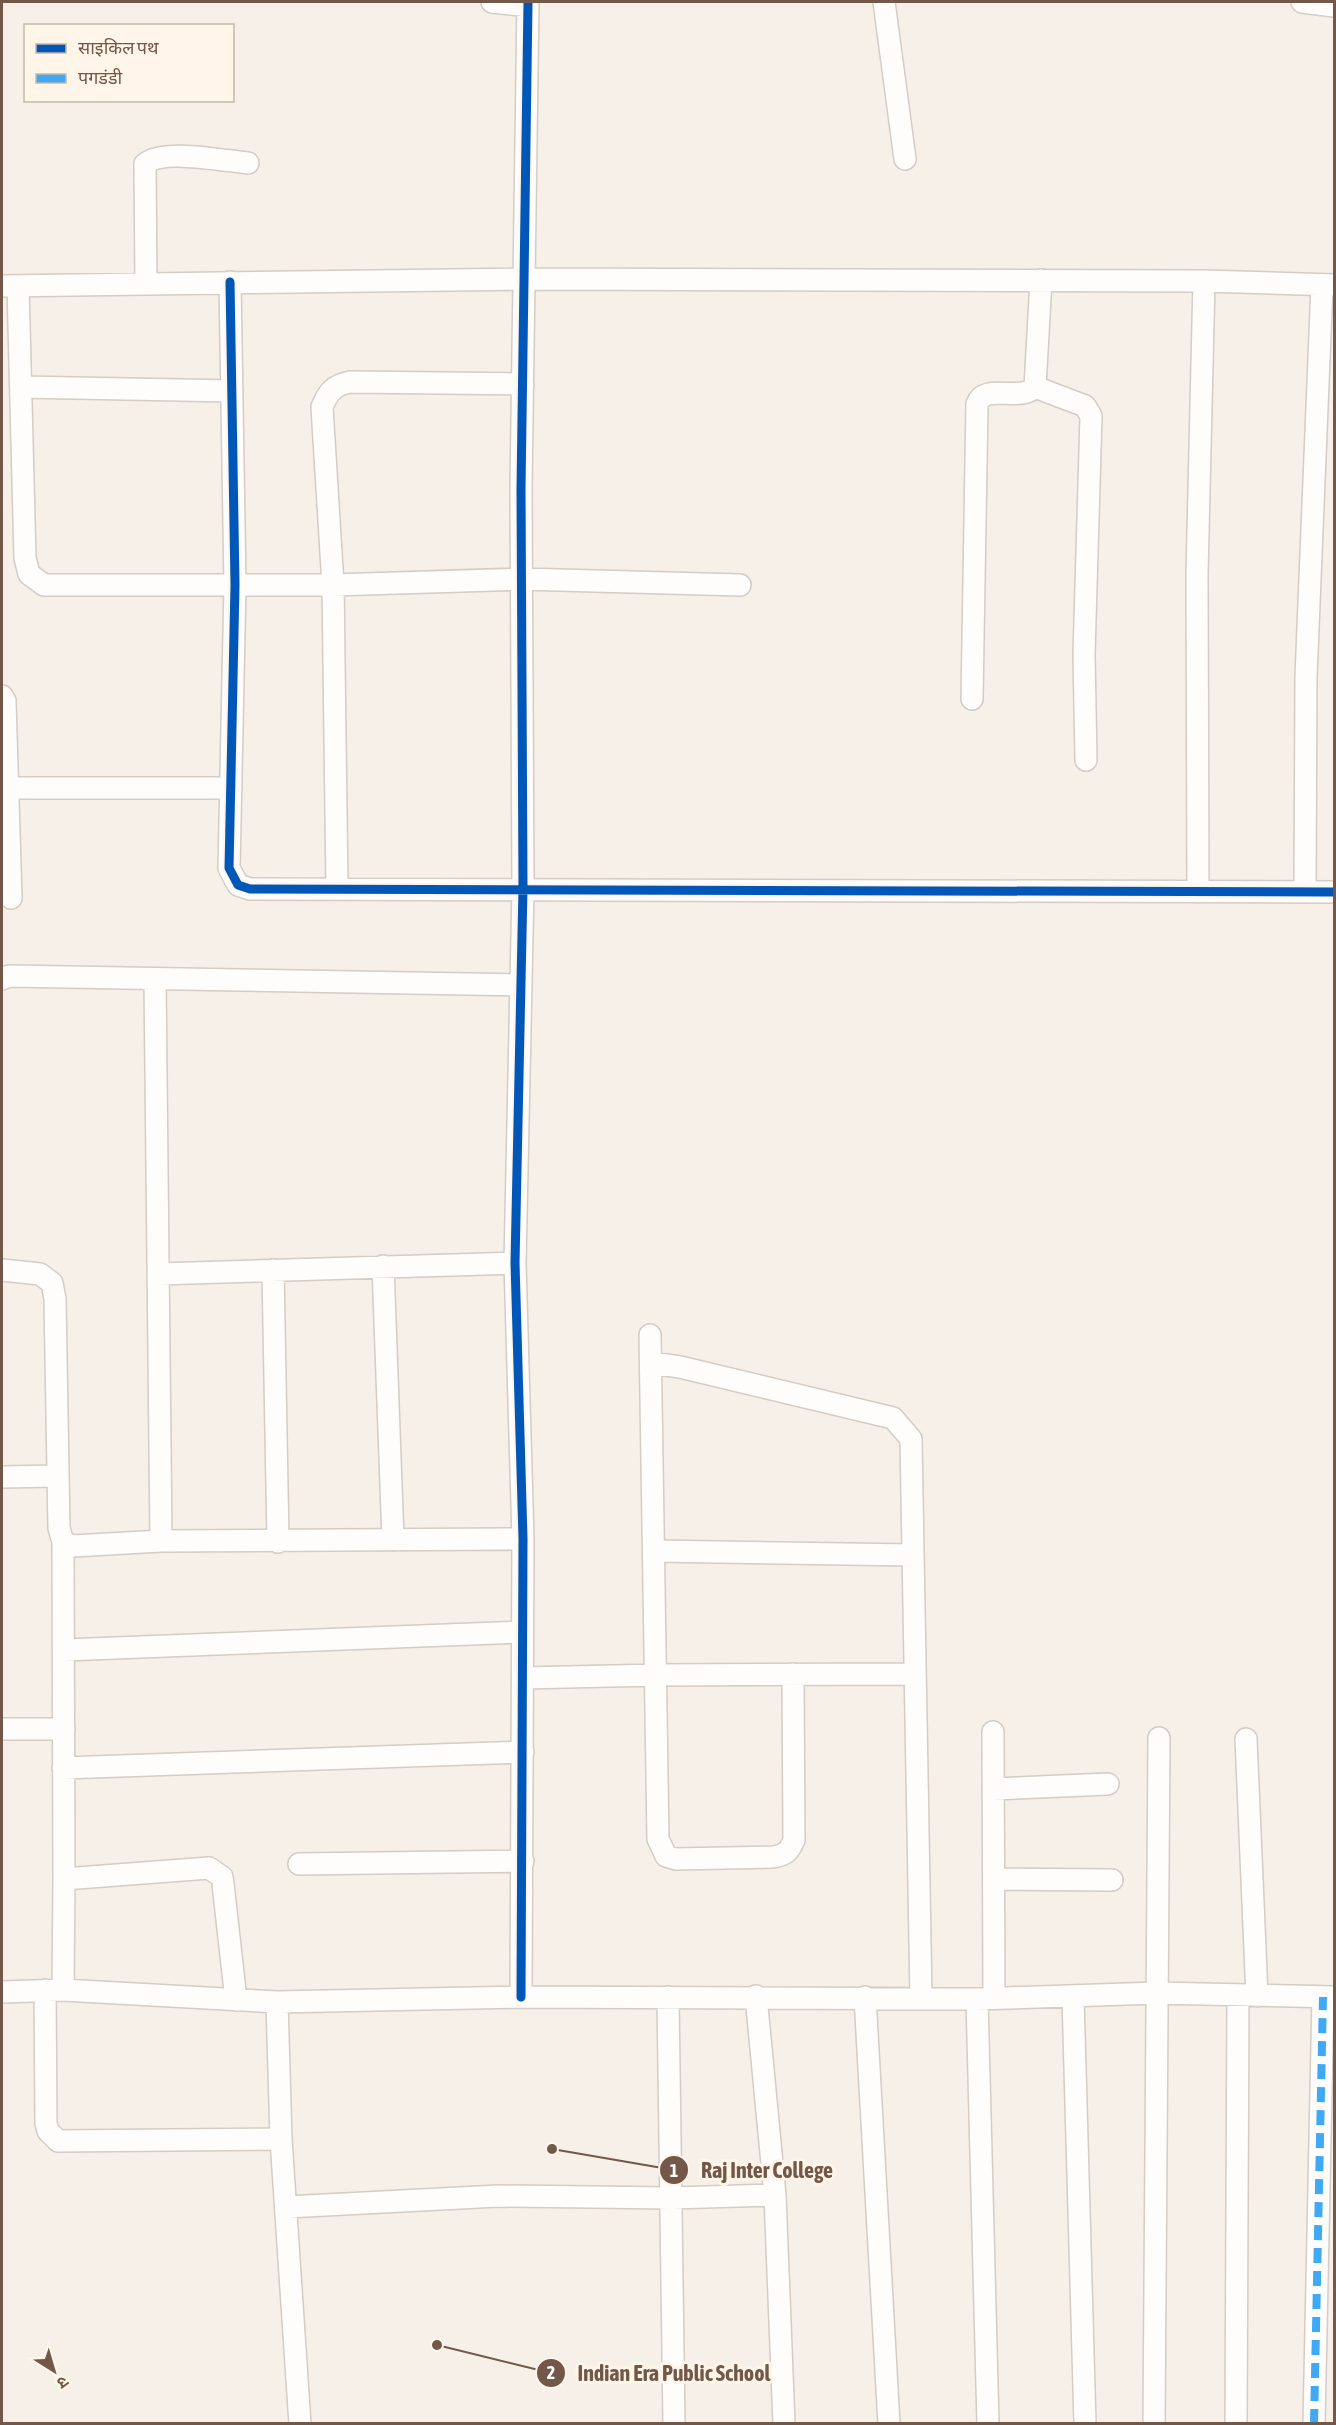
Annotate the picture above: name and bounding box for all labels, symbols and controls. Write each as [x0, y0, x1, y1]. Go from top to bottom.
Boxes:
legend [24, 24, 234, 102]
text: साइकिल पथ [78, 37, 159, 58]
text: पगडंडी [78, 67, 123, 88]
callout: Raj Inter College [659, 2150, 845, 2190]
text: Raj Inter College [701, 2157, 833, 2183]
text: 1 [670, 2160, 678, 2181]
north arrow [24, 2341, 84, 2401]
callout: Indian Era Public School [536, 2353, 783, 2393]
text: Indian Era Public School [578, 2360, 772, 2386]
text: 2 [547, 2362, 555, 2383]
text: उ [53, 2373, 72, 2393]

